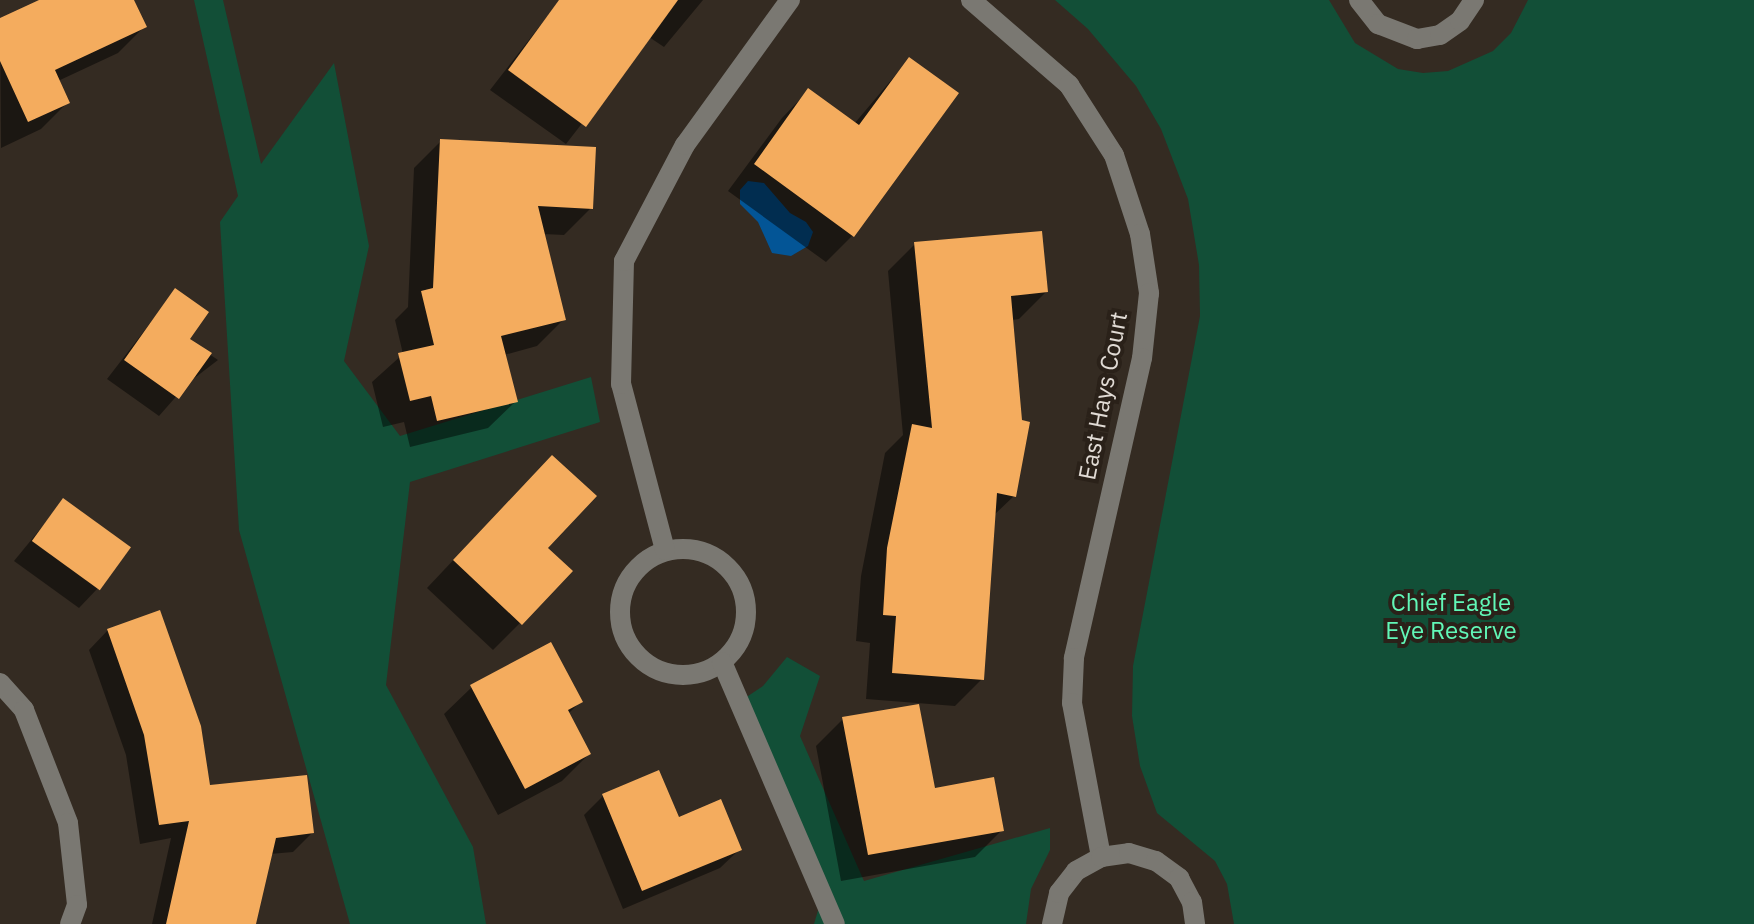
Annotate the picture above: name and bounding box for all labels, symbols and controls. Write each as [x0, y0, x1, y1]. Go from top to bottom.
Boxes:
street label: East Hays Court [1073, 310, 1133, 482]
park label: Chief Eagle Eye Reserve [1385, 589, 1517, 645]

